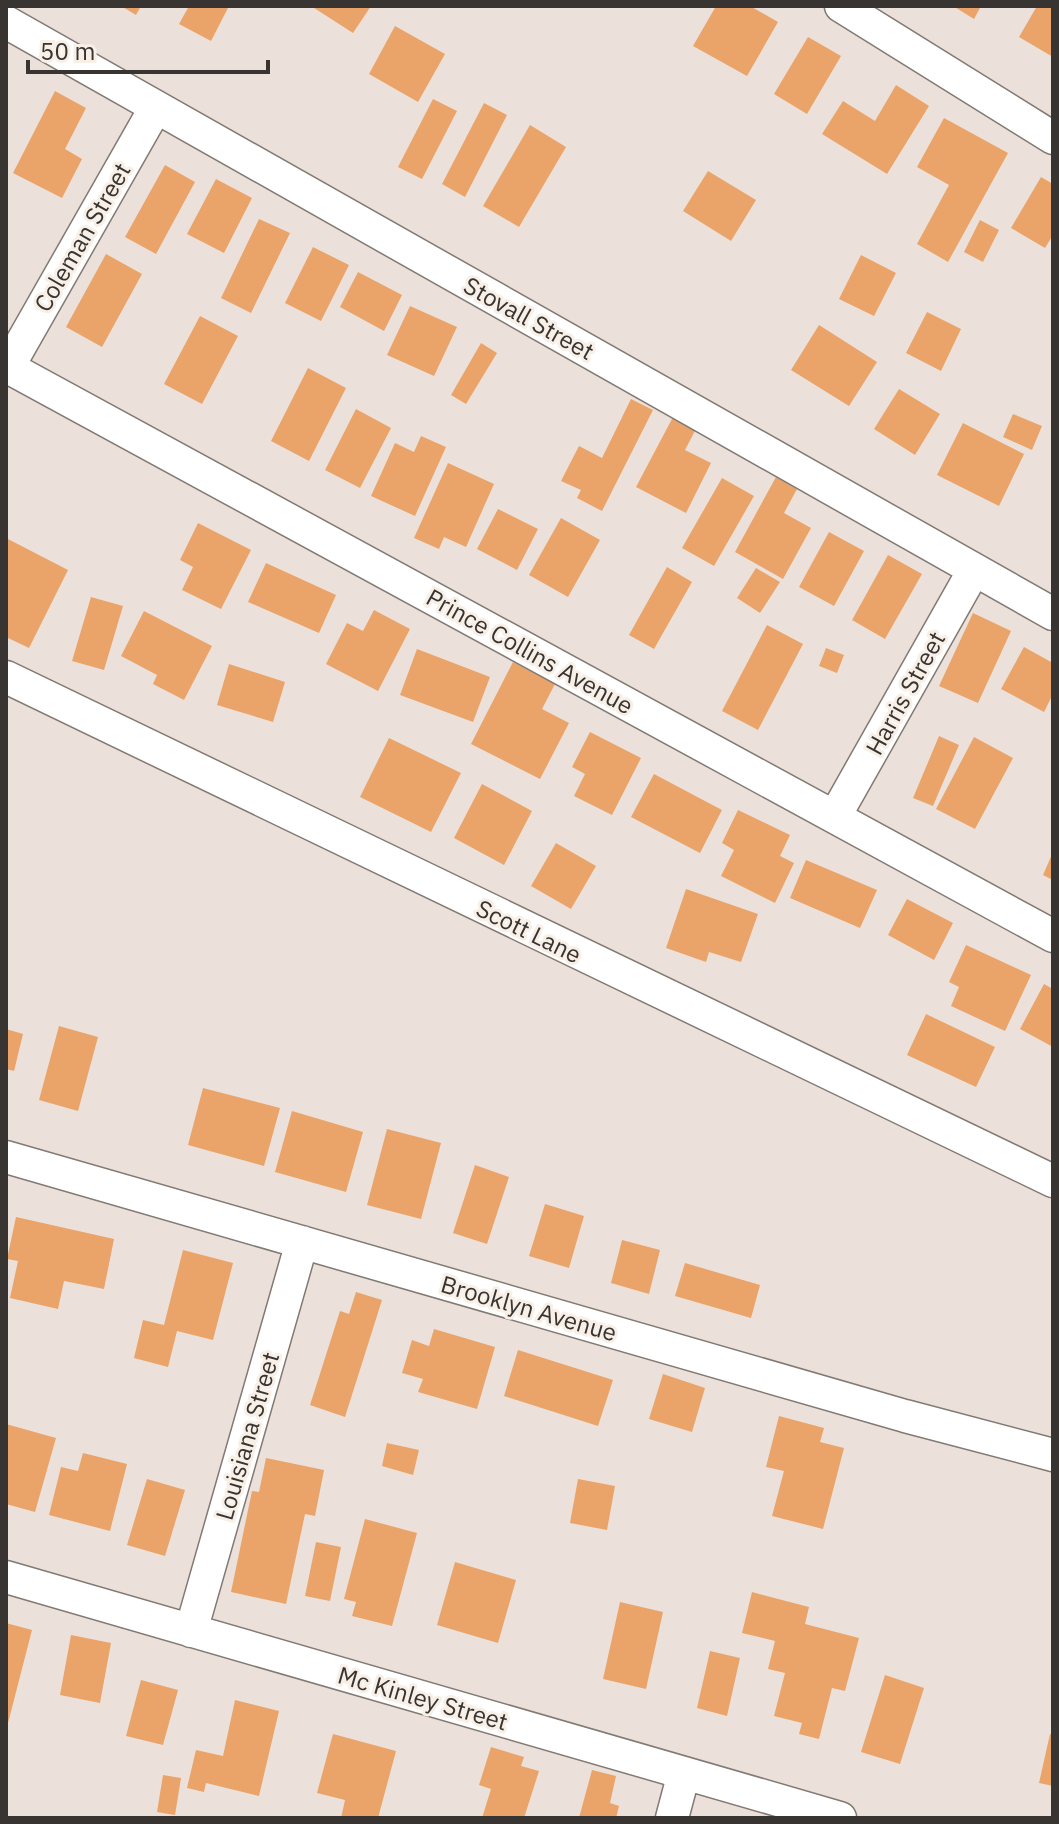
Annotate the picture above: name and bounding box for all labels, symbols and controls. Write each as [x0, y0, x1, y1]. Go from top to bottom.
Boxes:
scale bar [28, 24, 268, 74]
text: 50 m [40, 35, 95, 67]
street label: Coleman Street [26, 157, 138, 317]
street label: Stovall Street [458, 269, 600, 367]
street label: Prince Collins Avenue [421, 581, 639, 721]
street label: Harris Street [858, 626, 952, 760]
street label: Scott Lane [471, 892, 587, 970]
street label: Brooklyn Avenue [437, 1268, 621, 1348]
street label: Louisiana Street [208, 1348, 286, 1524]
street label: Mc Kinley Street [334, 1658, 512, 1738]

